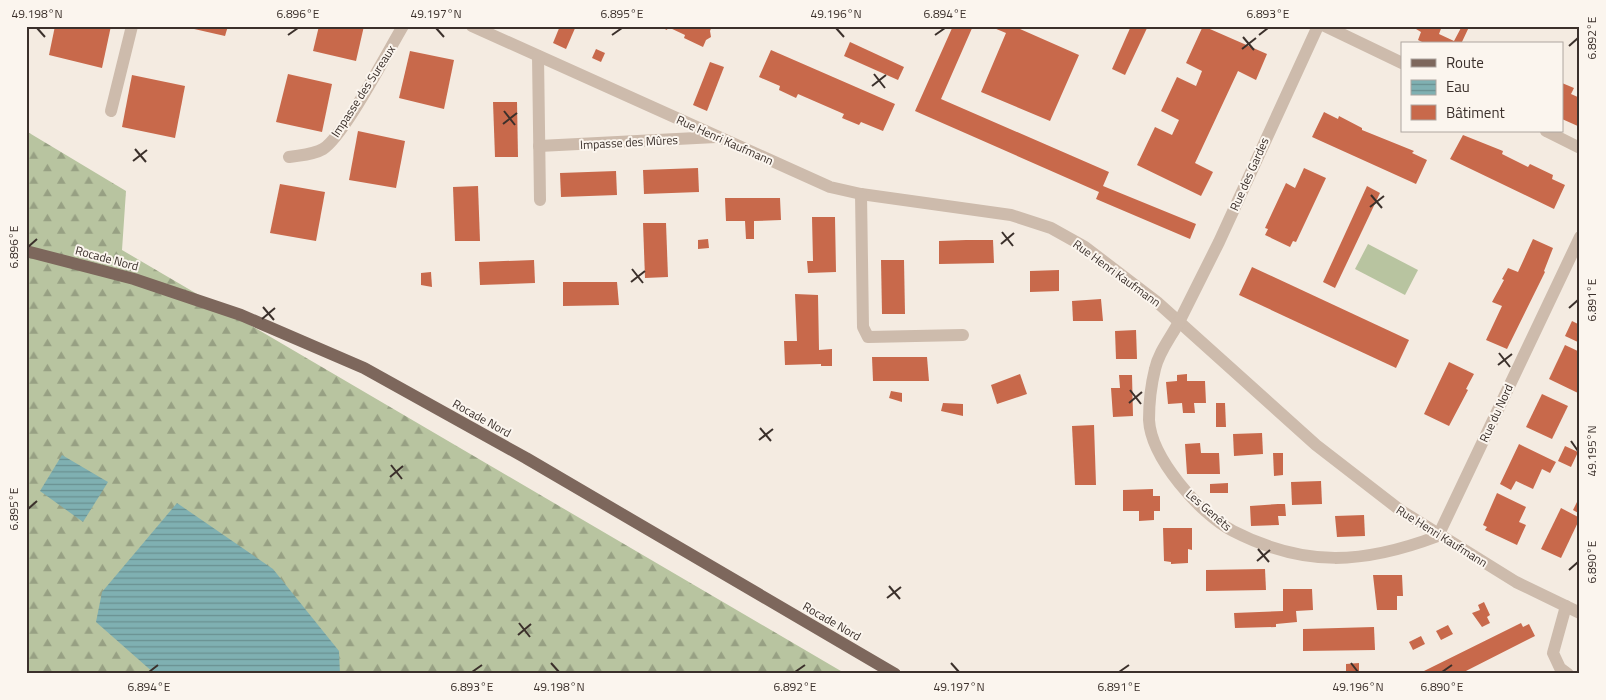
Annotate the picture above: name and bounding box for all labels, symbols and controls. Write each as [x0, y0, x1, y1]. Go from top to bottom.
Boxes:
text: 49.198°N [11, 4, 63, 23]
text: 6.896°E [277, 4, 320, 23]
text: 49.197°N [410, 4, 462, 23]
text: 6.895°E [601, 4, 644, 23]
text: 49.196°N [810, 4, 862, 23]
text: 6.894°E [924, 4, 967, 23]
text: 6.893°E [1247, 4, 1290, 23]
text: 6.892°E [1582, 16, 1601, 59]
street label: Impasse des Sureaux [326, 41, 400, 141]
legend [1401, 42, 1564, 132]
text: Route [1446, 51, 1484, 74]
text: Eau [1446, 75, 1470, 98]
text: Bâtiment [1446, 101, 1505, 124]
street label: Rue Henri Kaufmann [673, 110, 777, 170]
street label: Impasse des Mûres [580, 130, 679, 154]
street label: Rue des Gardes [1224, 134, 1274, 214]
text: 6.896°E [4, 225, 23, 268]
street label: Rue Henri Kaufmann [1069, 235, 1165, 311]
street label: Rocade Nord [73, 240, 141, 276]
text: 6.891°E [1582, 278, 1601, 321]
street label: Rue du Nord [1474, 381, 1518, 445]
street label: Rocade Nord [449, 394, 515, 442]
text: 49.195°N [1582, 425, 1601, 477]
street label: Les Genêts [1182, 485, 1237, 536]
text: 6.895°E [4, 487, 23, 530]
street label: Rue Henri Kaufmann [1393, 500, 1491, 572]
text: 6.890°E [1582, 540, 1601, 583]
street label: Rocade Nord [799, 597, 865, 645]
text: 6.894°E [128, 677, 171, 696]
text: 6.893°E [451, 677, 494, 696]
text: 49.198°N [533, 677, 585, 696]
text: 6.892°E [774, 677, 817, 696]
text: 49.197°N [933, 677, 985, 696]
text: 6.891°E [1098, 677, 1141, 696]
text: 49.196°N [1332, 677, 1384, 696]
text: 6.890°E [1421, 677, 1464, 696]

